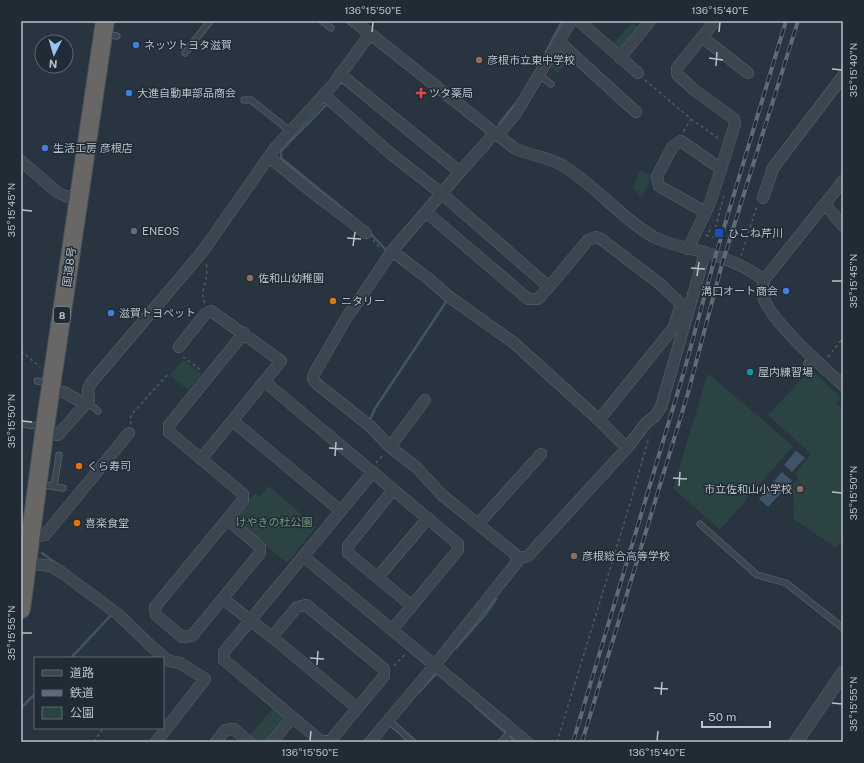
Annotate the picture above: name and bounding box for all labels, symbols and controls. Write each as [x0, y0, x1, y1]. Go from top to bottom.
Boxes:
text: 136°15'50"E [344, 4, 402, 16]
text: 136°15'40"E [692, 4, 748, 16]
north arrow [34, 34, 74, 74]
place label: ネッツトヨタ滋賀 [144, 39, 232, 51]
marker: ネッツトヨタ滋賀 [131, 40, 141, 50]
text: 35°15'40"N [847, 43, 859, 97]
place label: 彦根市立東中学校 [487, 54, 575, 66]
marker: 彦根市立東中学校 [474, 55, 484, 65]
text: N [48, 58, 58, 70]
place label: 大進自動車部品商会 [137, 87, 236, 99]
place label: ツタ薬局 [429, 87, 473, 99]
marker: 大進自動車部品商会 [124, 88, 134, 98]
marker: ツタ薬局 [416, 88, 426, 98]
place label: 生活工房 彦根店 [53, 142, 133, 154]
marker: 生活工房 彦根店 [40, 143, 50, 153]
text: 35°15'45"N [5, 183, 17, 237]
place label: ENEOS [142, 225, 179, 237]
marker: ENEOS [129, 226, 139, 236]
marker: ひこね芹川 [713, 227, 725, 239]
place label: ひこね芹川 [728, 227, 783, 239]
street label: 国道8号 [60, 246, 78, 288]
text: 35°15'45"N [847, 254, 859, 308]
place label: 佐和山幼稚園 [258, 272, 324, 284]
marker: 佐和山幼稚園 [245, 273, 255, 283]
place label: 溝口オート商会 [701, 285, 778, 297]
marker: 溝口オート商会 [781, 286, 791, 296]
place label: ニタリー [341, 295, 385, 307]
marker: ニタリー [328, 296, 338, 306]
road number: 8 [54, 307, 70, 323]
place label: 滋賀トヨペット [119, 307, 196, 319]
marker: 滋賀トヨペット [106, 308, 116, 318]
place label: 屋内練習場 [758, 366, 813, 378]
marker: 屋内練習場 [745, 367, 755, 377]
text: 35°15'50"N [5, 394, 17, 448]
place label: くら寿司 [87, 460, 131, 472]
marker: くら寿司 [74, 461, 84, 471]
text: 35°15'50"N [847, 466, 859, 520]
place label: 市立佐和山小学校 [704, 483, 792, 495]
marker: 市立佐和山小学校 [795, 484, 805, 494]
park label: けやきの杜公園 [236, 516, 313, 528]
place label: 喜楽食堂 [85, 517, 129, 529]
marker: 喜楽食堂 [72, 518, 82, 528]
place label: 彦根総合高等学校 [582, 550, 670, 562]
marker: 彦根総合高等学校 [569, 551, 579, 561]
text: 35°15'55"N [5, 606, 17, 660]
legend [34, 657, 164, 729]
text: 道路 [70, 666, 94, 680]
text: 35°15'55"N [847, 677, 859, 731]
text: 鉄道 [70, 686, 94, 700]
scale bar [702, 703, 770, 729]
text: 公園 [70, 706, 94, 720]
text: 50 m [708, 710, 736, 724]
text: 136°15'50"E [281, 746, 339, 758]
text: 136°15'40"E [629, 746, 685, 758]

